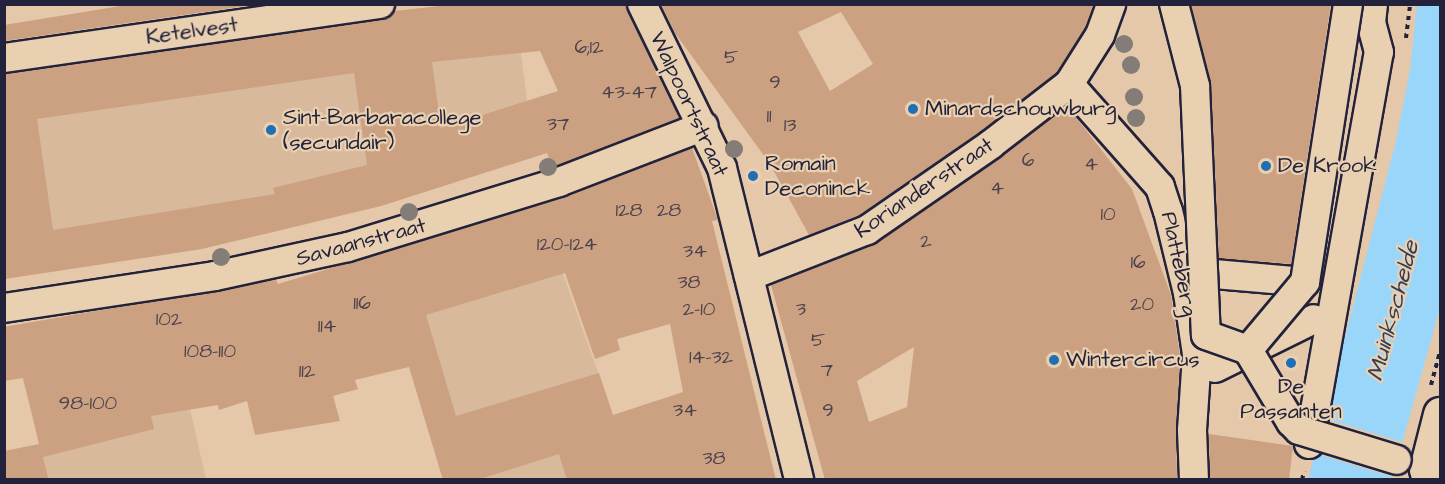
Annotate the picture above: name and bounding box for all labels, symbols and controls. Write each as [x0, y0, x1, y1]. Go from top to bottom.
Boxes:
street label: Ketelvest [144, 11, 240, 51]
street label: Walpoortstraat [644, 27, 734, 181]
house number: 6;12 [574, 35, 604, 59]
house number: 5 [724, 45, 738, 69]
house number: 9 [769, 70, 781, 94]
house number: 43-47 [601, 80, 657, 104]
place label: Minardschouwburg [925, 96, 1116, 122]
marker: Minardschouwburg [906, 102, 920, 116]
place label: Sint-Barbaracollege (secundair) [283, 104, 481, 156]
house number: 11 [766, 104, 772, 128]
house number: 37 [547, 112, 569, 136]
house number: 13 [784, 113, 796, 137]
marker: Sint-Barbaracollege (secundair) [264, 123, 278, 137]
street label: Korianderstraat [849, 132, 999, 244]
house number: 6 [1022, 148, 1034, 172]
place label: Romain Deconinck [765, 150, 870, 202]
house number: 4 [1084, 152, 1098, 176]
place label: De Krook [1278, 153, 1377, 179]
marker: De Krook [1259, 159, 1273, 173]
marker: Romain Deconinck [746, 169, 760, 183]
house number: 4 [990, 176, 1004, 200]
house number: 128 [616, 198, 642, 222]
house number: 28 [657, 198, 681, 222]
house number: 10 [1100, 202, 1116, 226]
street label: Platteberg [1155, 209, 1203, 319]
street label: Savaanstraat [293, 212, 429, 272]
house number: 2 [920, 229, 932, 253]
house number: 120-124 [537, 232, 597, 256]
water label: Muinkschelde [1362, 238, 1426, 384]
house number: 34 [683, 239, 707, 263]
house number: 16 [1130, 250, 1146, 274]
house number: 38 [677, 270, 701, 294]
house number: 116 [353, 291, 371, 315]
house number: 20 [1130, 292, 1154, 316]
house number: 2-10 [683, 297, 715, 321]
house number: 3 [796, 297, 806, 321]
house number: 102 [156, 307, 182, 331]
house number: 114 [318, 314, 336, 338]
house number: 5 [811, 328, 825, 352]
house number: 108-110 [184, 339, 236, 363]
house number: 14-32 [689, 345, 733, 369]
place label: Wintercircus [1066, 347, 1199, 373]
marker: Wintercircus [1047, 353, 1061, 367]
marker: De Passanten [1284, 356, 1298, 370]
house number: 7 [821, 358, 833, 382]
house number: 112 [299, 359, 315, 383]
place label: De Passanten [1240, 373, 1342, 424]
house number: 98-100 [59, 391, 117, 415]
house number: 34 [673, 398, 697, 422]
house number: 9 [822, 398, 834, 422]
house number: 38 [702, 446, 726, 470]

